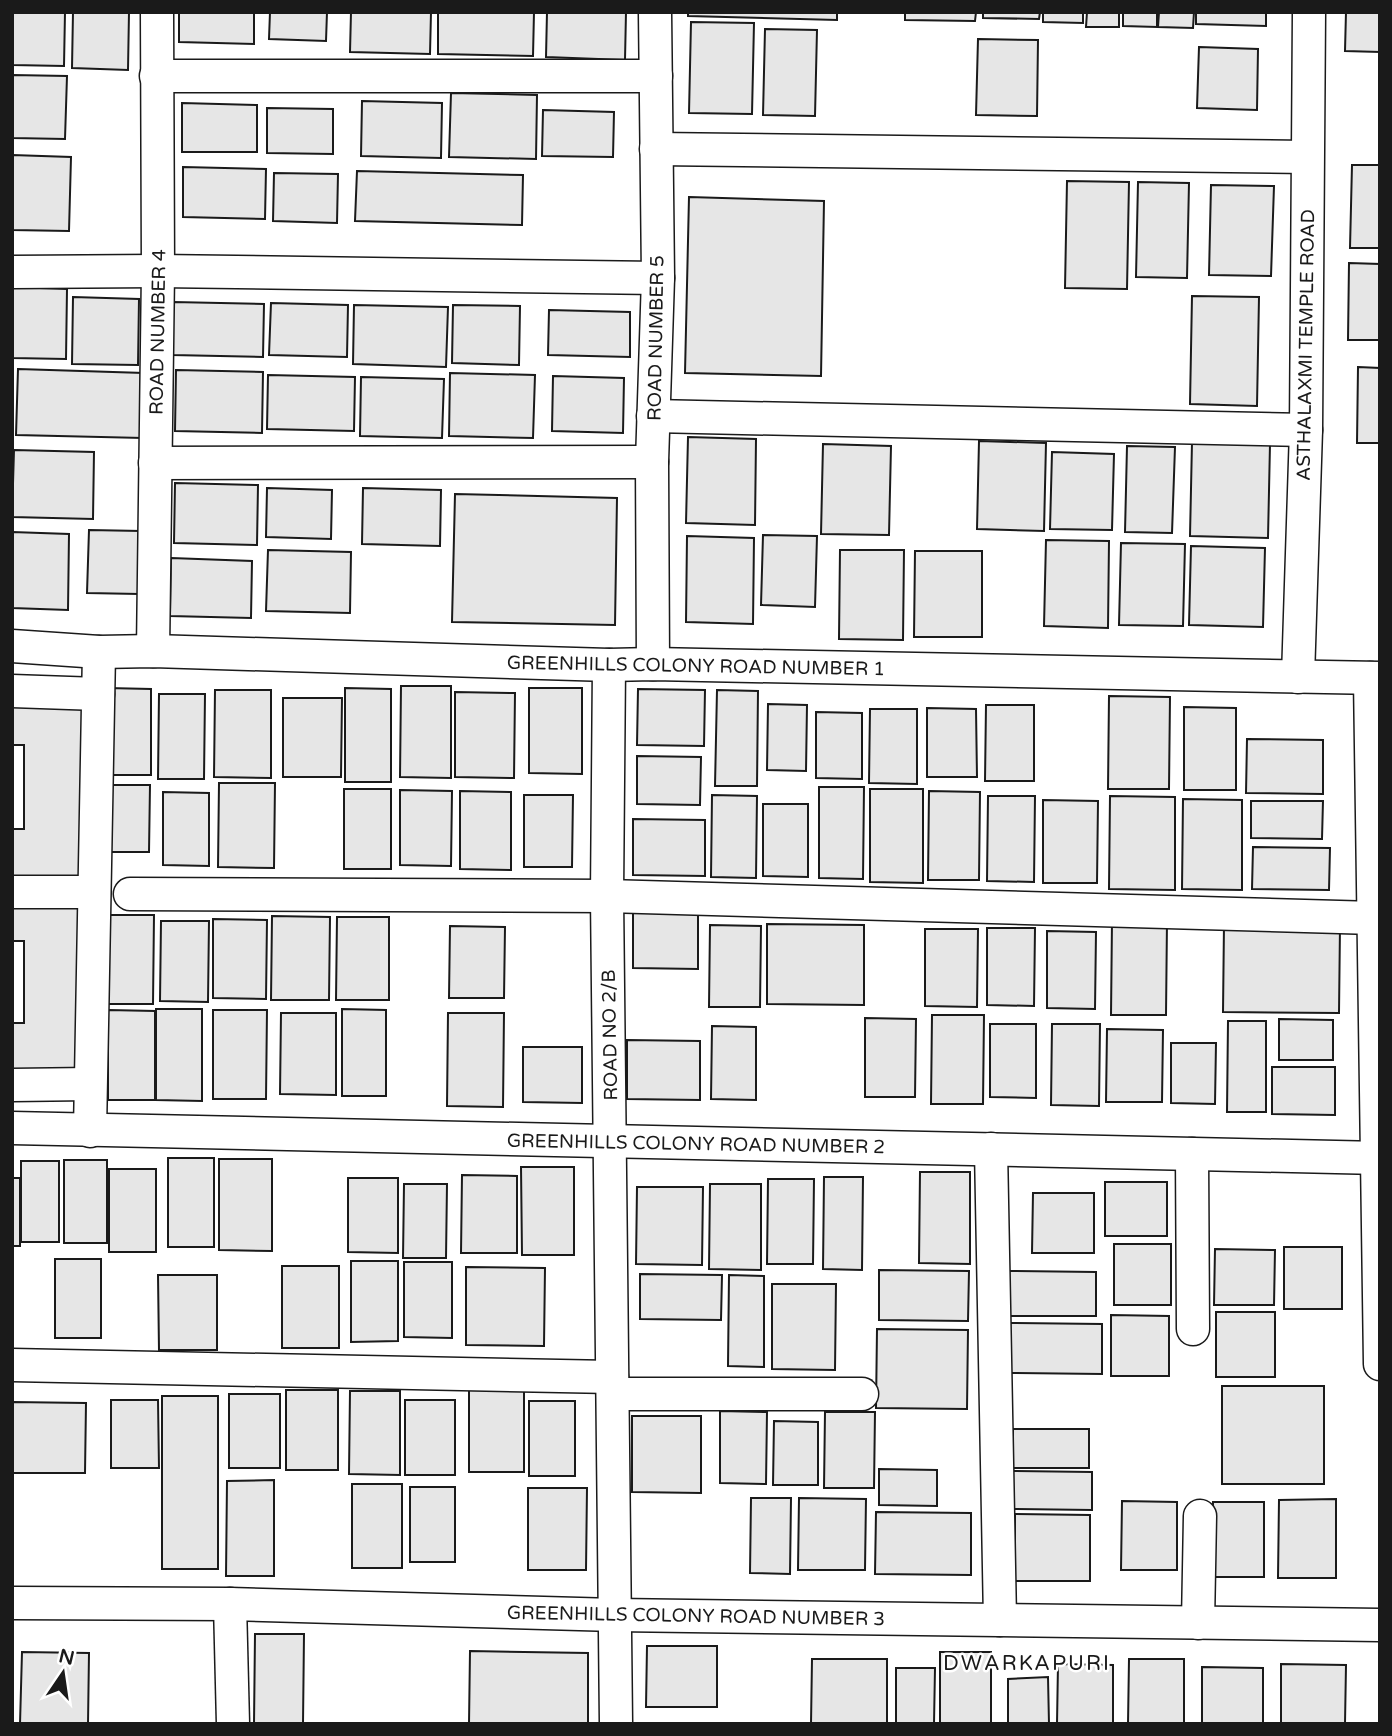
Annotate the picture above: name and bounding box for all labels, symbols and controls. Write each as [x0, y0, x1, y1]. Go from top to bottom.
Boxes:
street label: ASTHALAXMI TEMPLE ROAD [1293, 209, 1319, 481]
street label: ROAD NUMBER 4 [146, 249, 170, 415]
street label: ROAD NUMBER 5 [644, 255, 668, 421]
street label: GREENHILLS COLONY ROAD NUMBER 1 [507, 652, 885, 680]
street label: ROAD NO 2/B [598, 969, 622, 1101]
street label: GREENHILLS COLONY ROAD NUMBER 2 [507, 1130, 885, 1158]
street label: GREENHILLS COLONY ROAD NUMBER 3 [507, 1602, 885, 1630]
north arrow [28, 1638, 98, 1708]
text: N [57, 1645, 77, 1670]
district label: DWARKAPURI [943, 1651, 1111, 1676]

